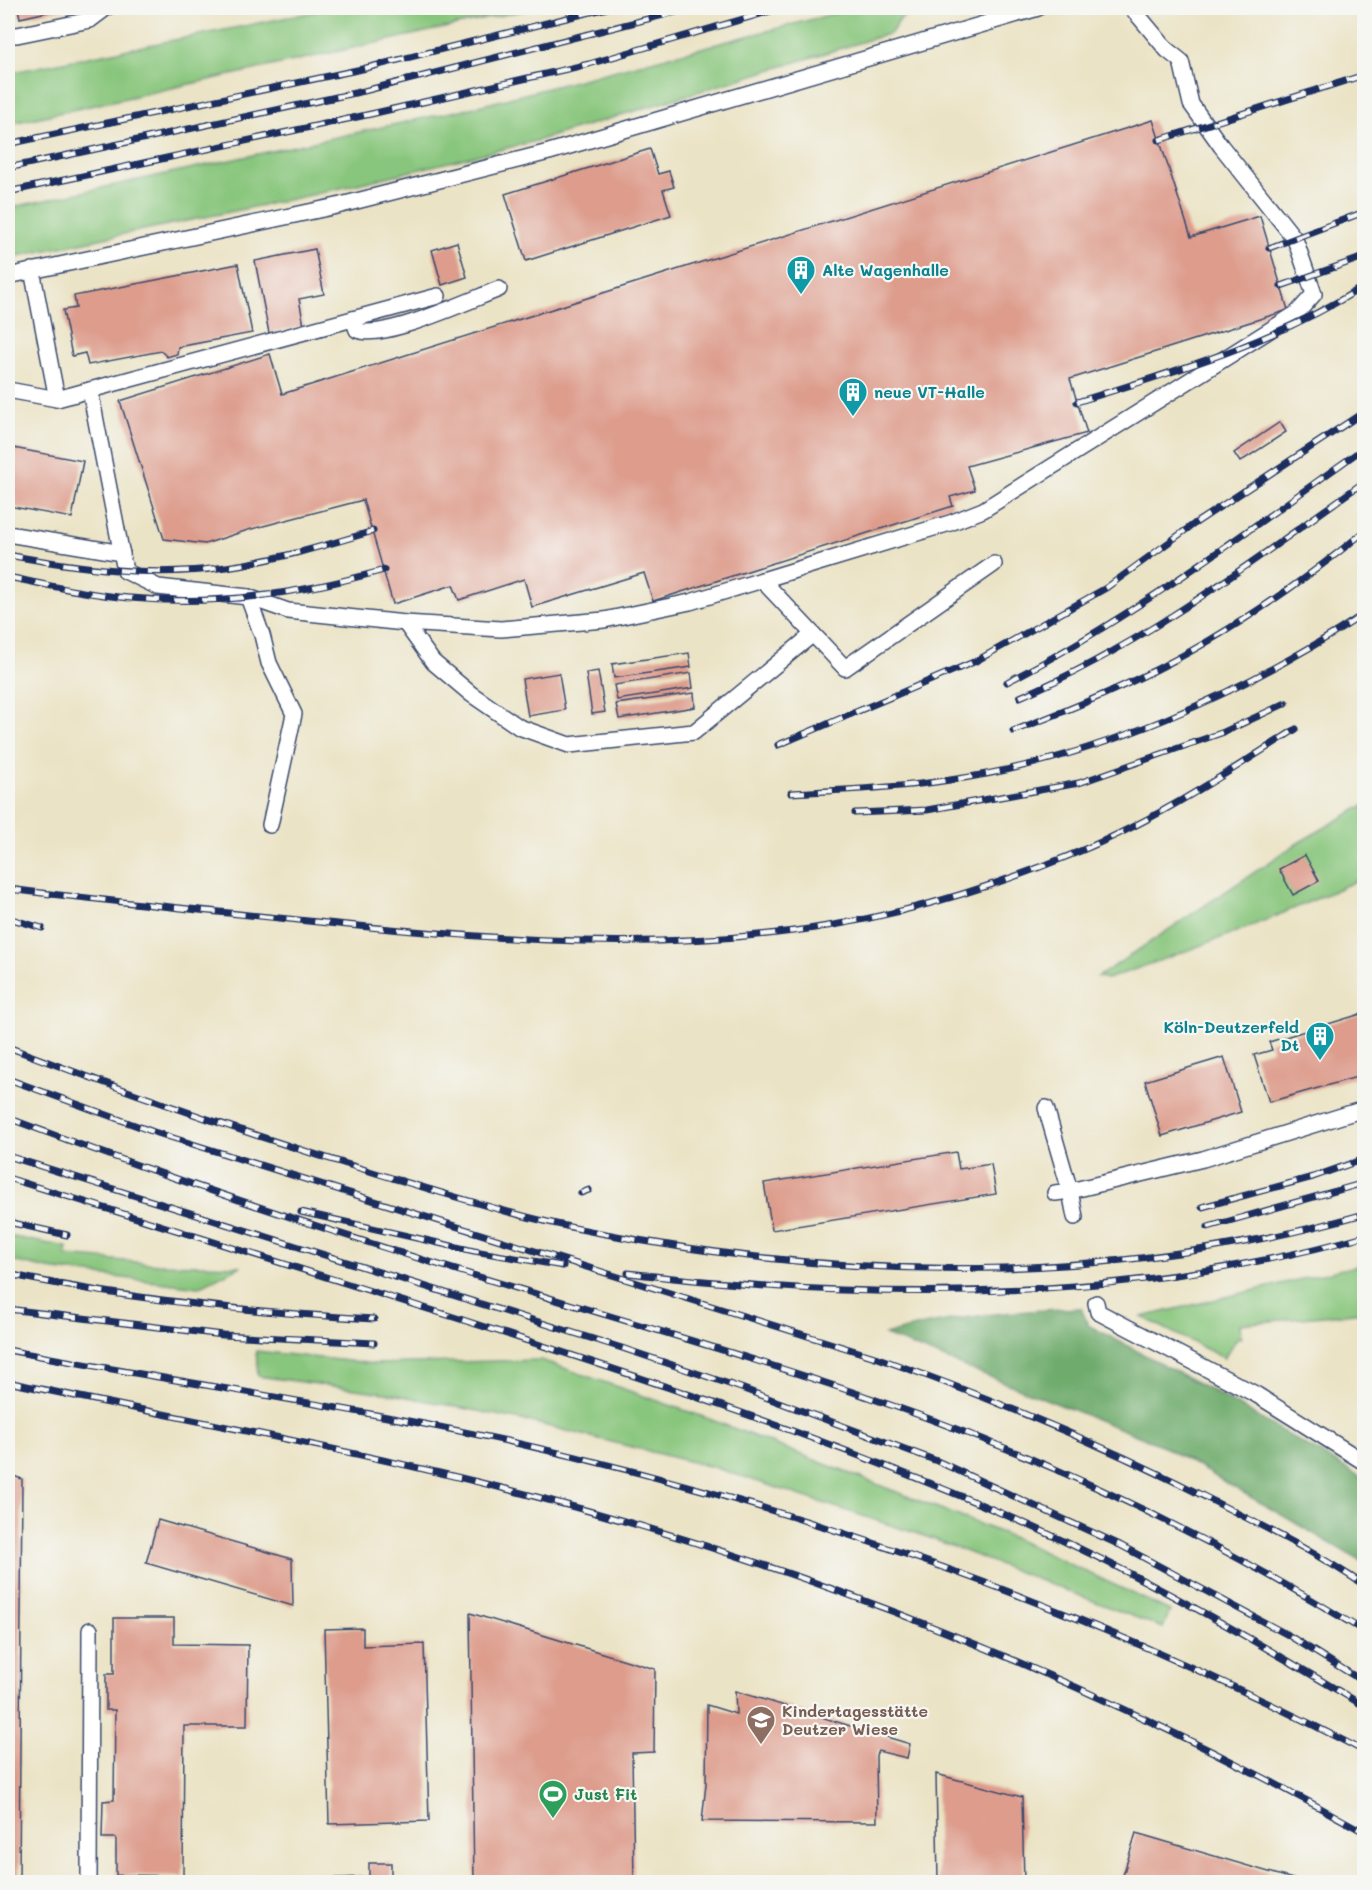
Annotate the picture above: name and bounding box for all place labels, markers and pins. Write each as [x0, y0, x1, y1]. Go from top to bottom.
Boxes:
building icon: Alte Wagenhalle [785, 254, 817, 296]
place label: Alte Wagenhalle [822, 259, 949, 280]
building icon: neue VT-Halle [837, 376, 869, 418]
place label: neue VT-Halle [874, 381, 985, 402]
place label: Köln-Deutzerfeld Dt [1163, 1016, 1299, 1055]
building icon: Köln-Deutzerfeld Dt [1304, 1020, 1336, 1062]
place label: Kindertagesstätte Deutzer Wiese [782, 1700, 928, 1739]
school or university icon: Kindertagesstätte Deutzer Wiese [745, 1704, 777, 1746]
sports icon: Just Fit [537, 1778, 569, 1820]
place label: Just Fit [574, 1783, 637, 1804]

